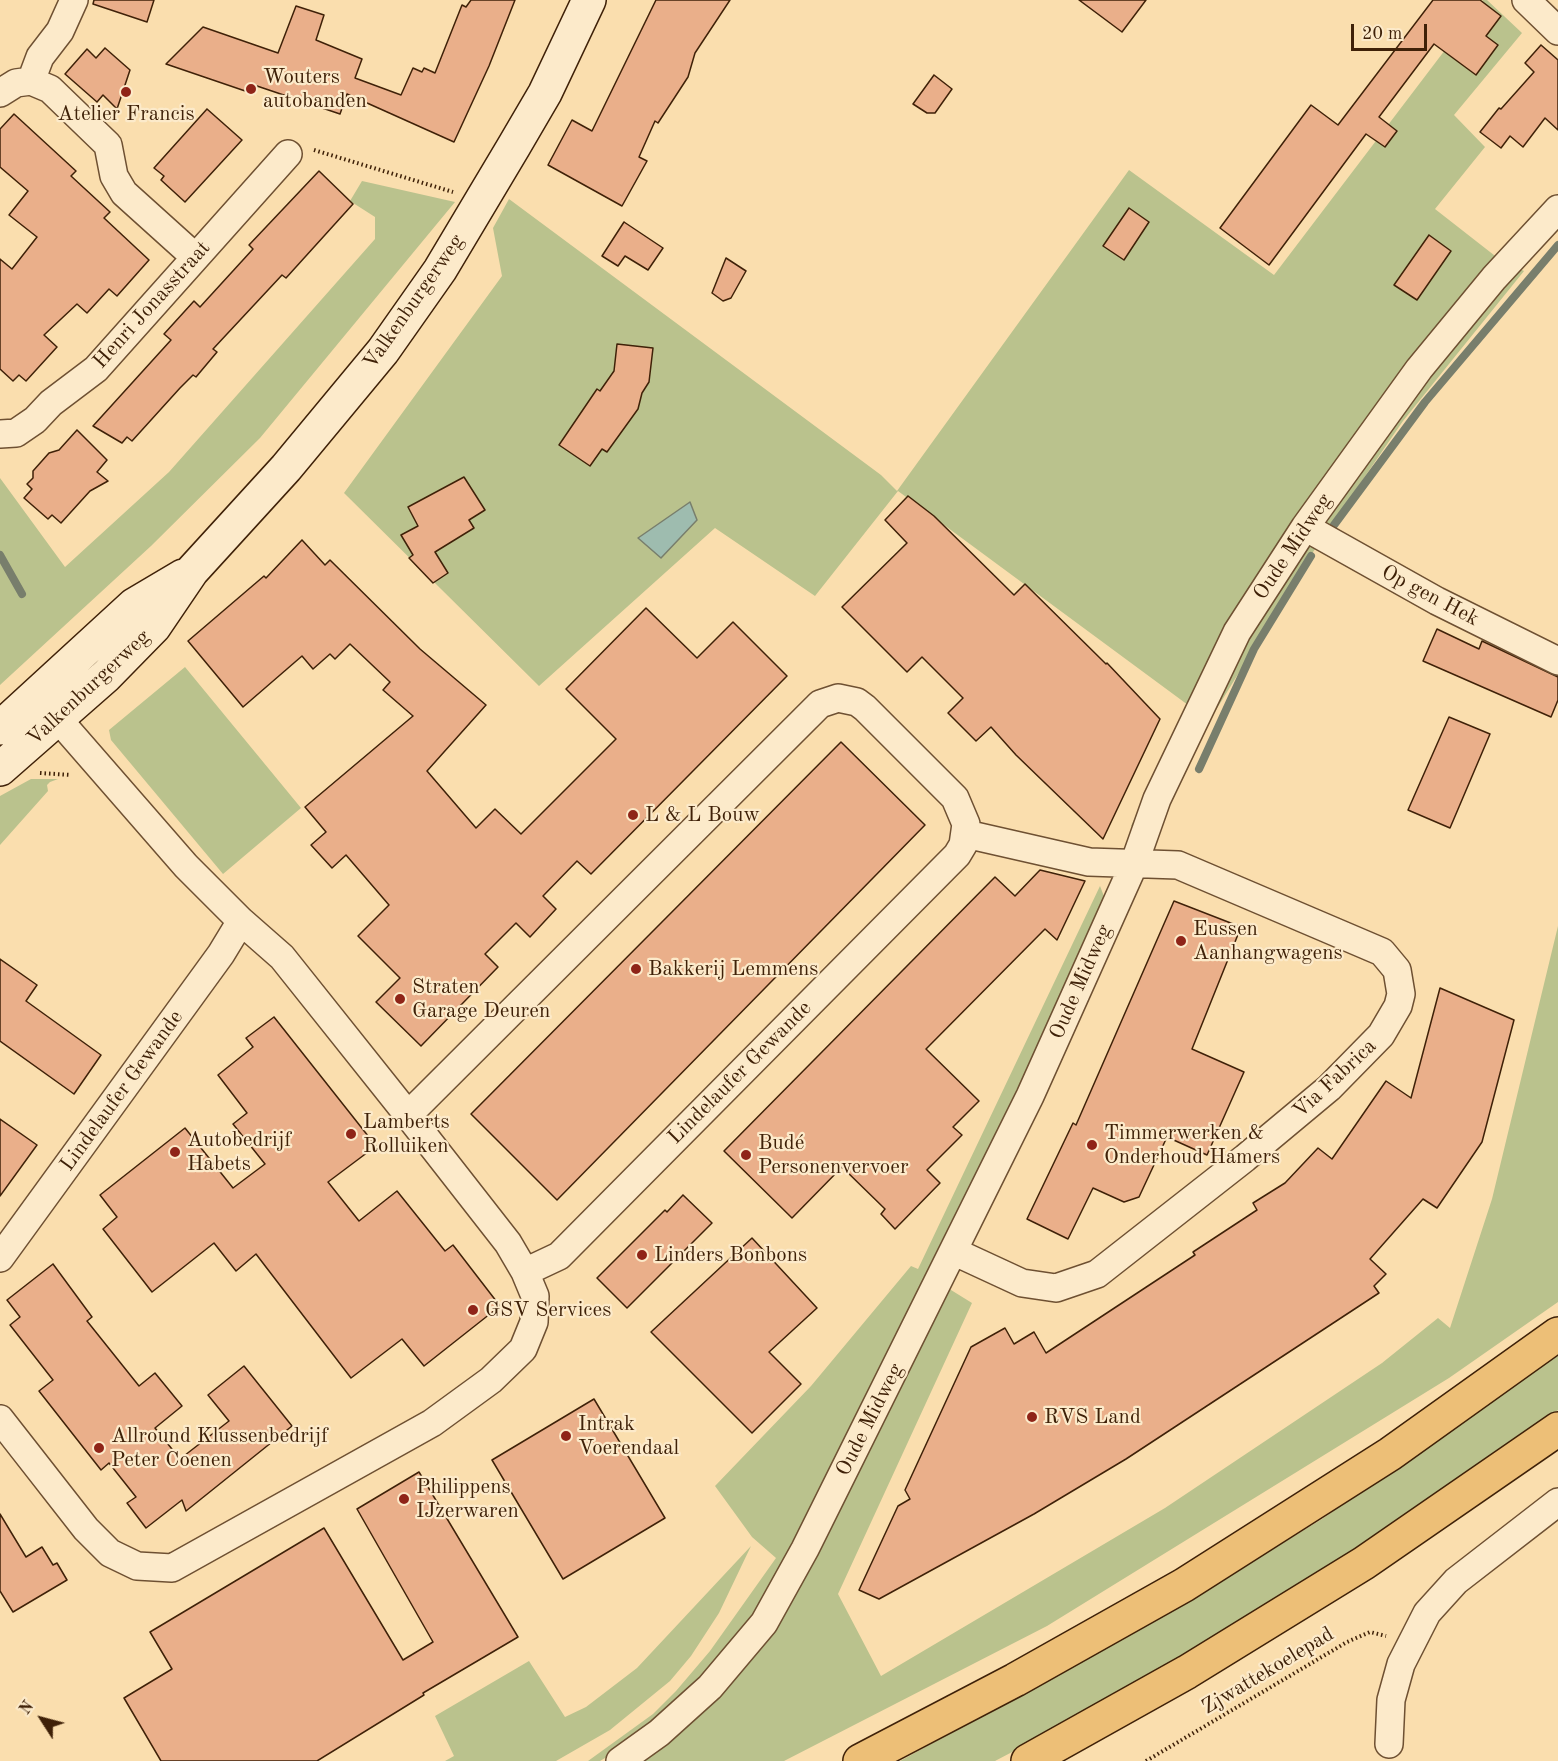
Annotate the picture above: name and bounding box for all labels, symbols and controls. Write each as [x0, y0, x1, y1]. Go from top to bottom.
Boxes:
scale bar [1354, 12, 1430, 50]
text: 20 m [1362, 25, 1402, 43]
place label: Wouters autobanden [263, 64, 367, 114]
marker: Wouters autobanden [244, 82, 258, 96]
marker: Atelier Francis [119, 85, 133, 99]
place label: Atelier Francis [57, 101, 195, 127]
street label: Valkenburgerweg [358, 230, 470, 374]
street label: Henri Jonasstraat [88, 236, 216, 374]
street label: Oude Midweg [1248, 489, 1338, 605]
street label: Op gen Hek [1377, 560, 1483, 632]
street label: Valkenburgerweg [22, 625, 156, 751]
place label: L & L Bouw [645, 802, 760, 828]
marker: L & L Bouw [626, 808, 640, 822]
place label: Eussen Aanhangwagens [1193, 916, 1343, 966]
street label: Oude Midweg [1044, 921, 1118, 1043]
marker: Eussen Aanhangwagens [1174, 934, 1188, 948]
place label: Bakkerij Lemmens [648, 956, 818, 982]
marker: Bakkerij Lemmens [629, 962, 643, 976]
place label: Straten Garage Deuren [412, 974, 550, 1024]
marker: Straten Garage Deuren [393, 992, 407, 1006]
street label: Lindelaufer Gewande [663, 996, 817, 1150]
street label: Lindelaufer Gewande [55, 1006, 189, 1176]
street label: Via Fabrica [1288, 1034, 1382, 1124]
place label: Lamberts Rolluiken [363, 1109, 450, 1159]
place label: Timmerwerken & Onderhoud Hamers [1104, 1120, 1280, 1170]
place label: Autobedrijf Habets [187, 1127, 291, 1177]
marker: Lamberts Rolluiken [344, 1127, 358, 1141]
place label: Budé Personenvervoer [758, 1130, 909, 1180]
marker: Timmerwerken & Onderhoud Hamers [1085, 1138, 1099, 1152]
marker: Autobedrijf Habets [168, 1145, 182, 1159]
marker: Budé Personenvervoer [739, 1148, 753, 1162]
place label: Linders Bonbons [654, 1242, 807, 1268]
marker: Linders Bonbons [635, 1248, 649, 1262]
place label: GSV Services [485, 1297, 611, 1323]
marker: GSV Services [466, 1303, 480, 1317]
street label: Oude Midweg [831, 1360, 909, 1480]
place label: RVS Land [1044, 1404, 1141, 1430]
marker: RVS Land [1025, 1410, 1039, 1424]
place label: Intrak Voerendaal [578, 1411, 679, 1461]
place label: Allround Klussenbedrijf Peter Coenen [111, 1423, 328, 1473]
marker: Intrak Voerendaal [559, 1429, 573, 1443]
marker: Allround Klussenbedrijf Peter Coenen [92, 1441, 106, 1455]
place label: Philippens IJzerwaren [416, 1474, 519, 1524]
marker: Philippens IJzerwaren [397, 1492, 411, 1506]
street label: Zjwattekoelepad [1198, 1622, 1338, 1720]
north arrow [12, 1689, 72, 1749]
text: N [17, 1699, 38, 1718]

